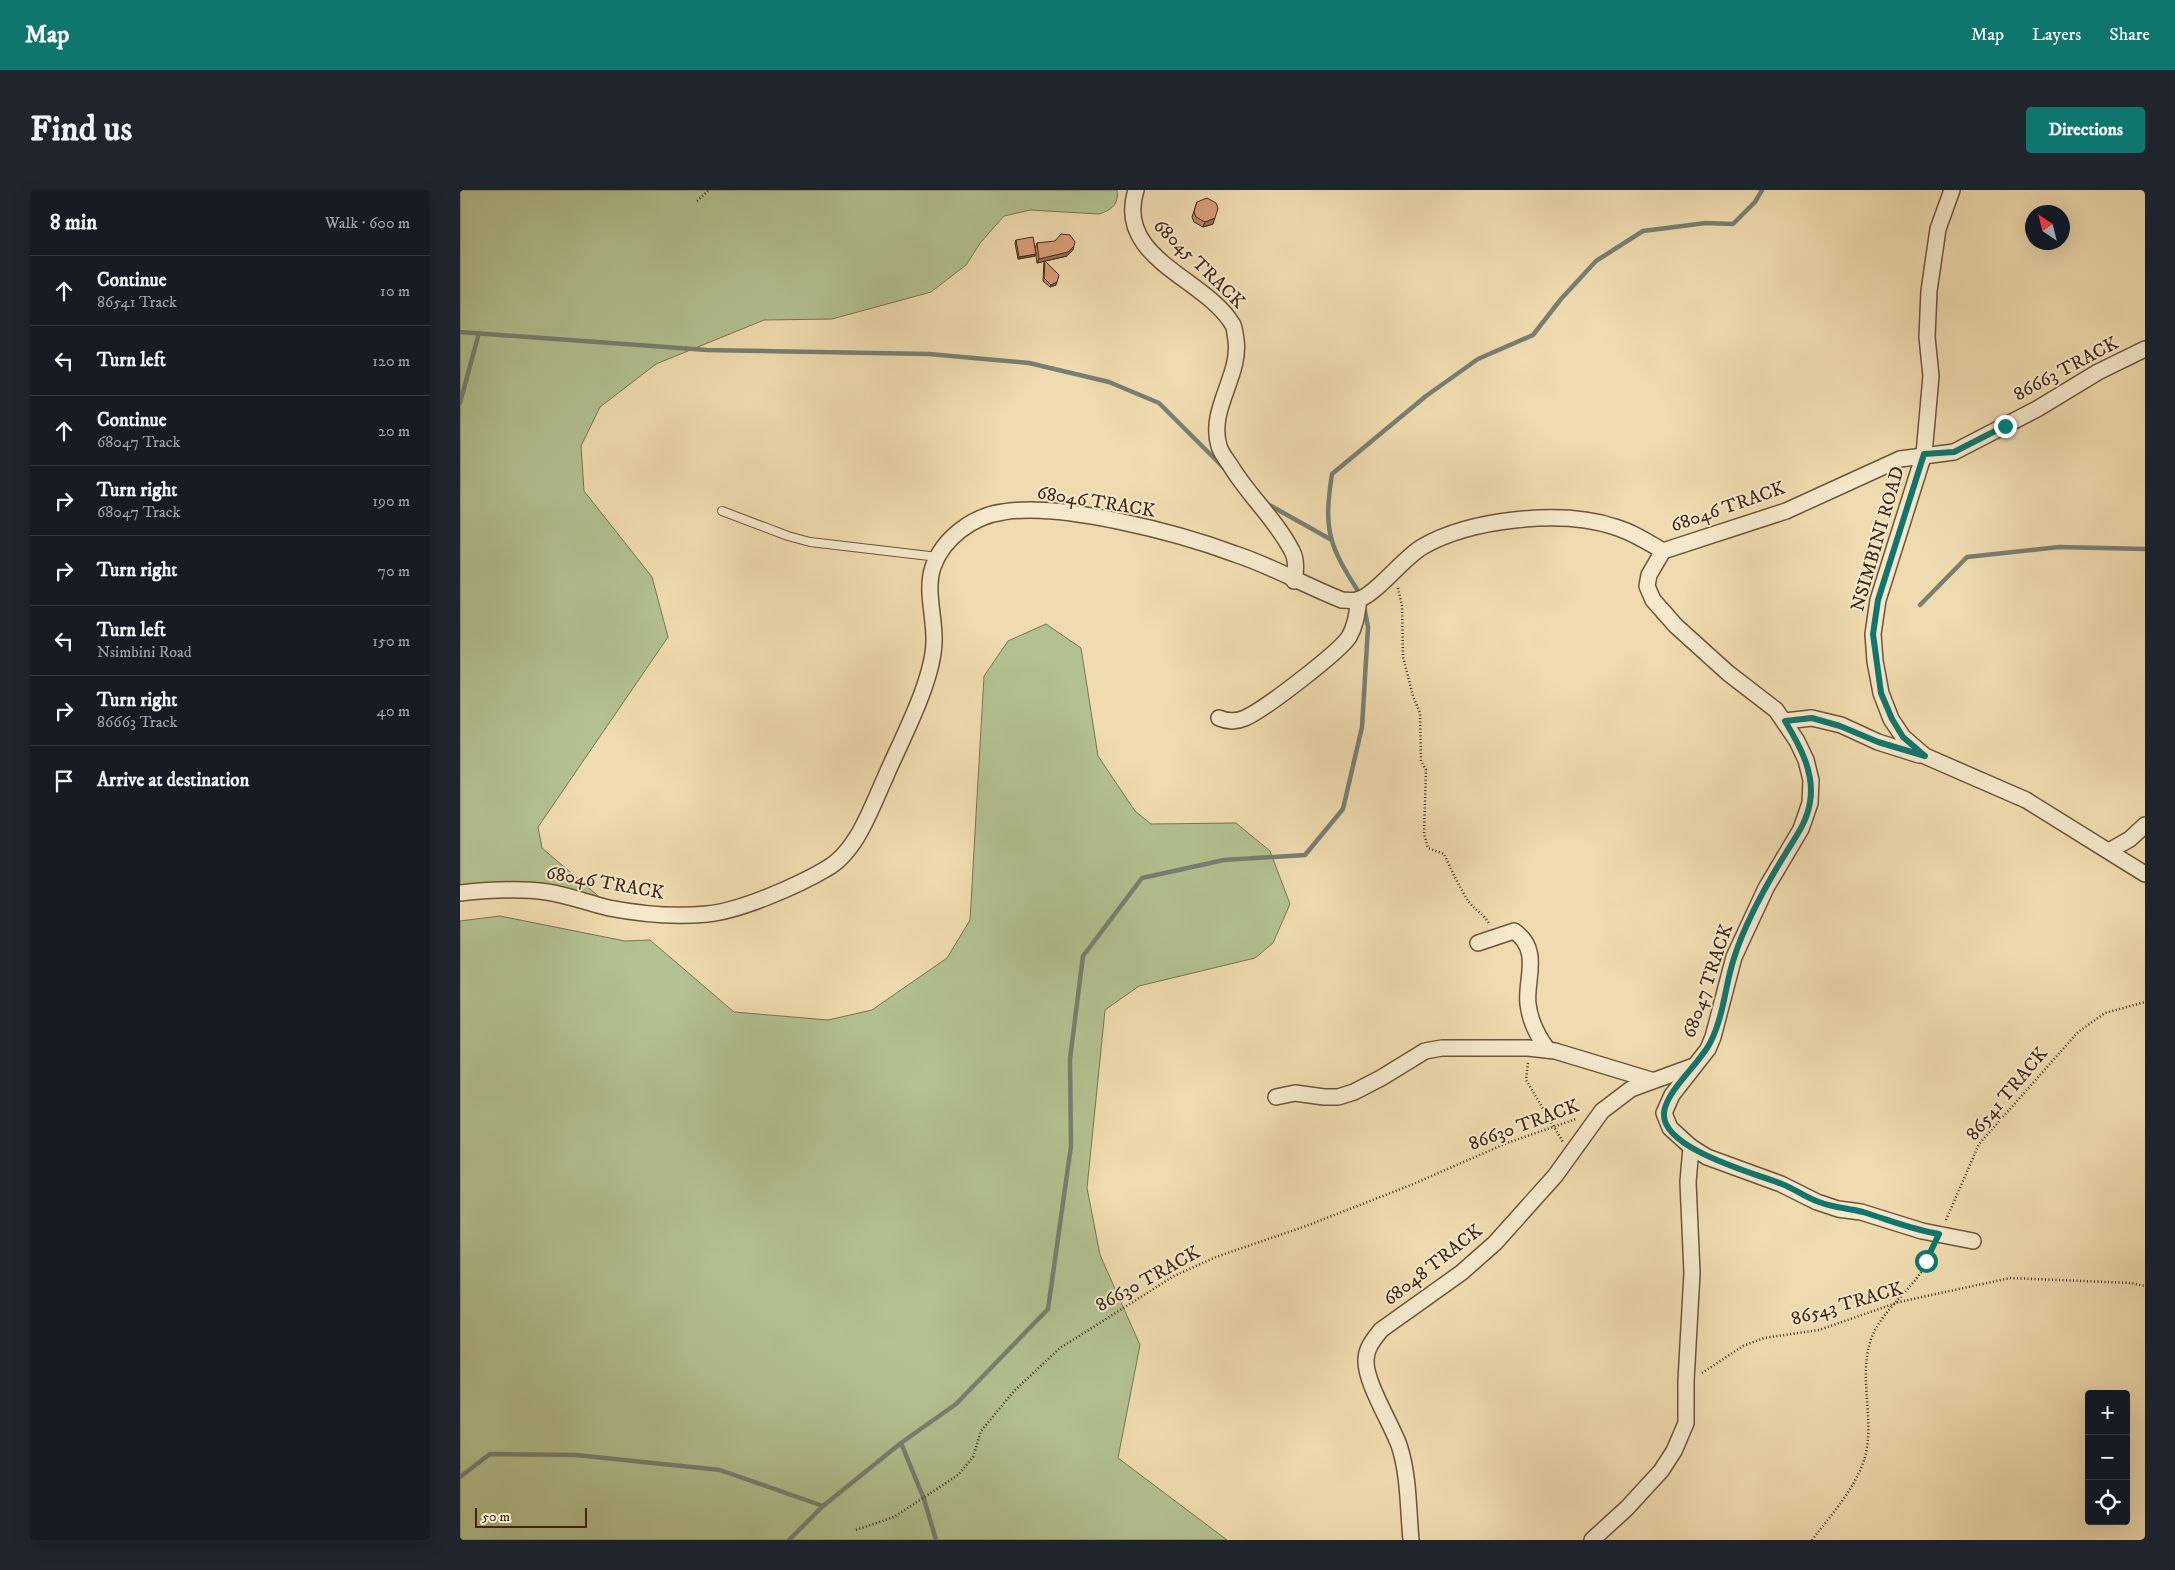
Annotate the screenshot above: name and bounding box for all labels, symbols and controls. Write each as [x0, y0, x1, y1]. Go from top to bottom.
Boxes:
text: Map [25, 20, 69, 50]
text: Map [1971, 24, 2004, 46]
text: Layers [2032, 24, 2081, 46]
text: Share [2109, 24, 2150, 46]
button: Directions [2026, 107, 2145, 153]
text: Find us [30, 108, 132, 152]
north arrow [2025, 205, 2070, 250]
text: 8 min [50, 210, 97, 236]
text: Walk · 600 m [325, 213, 410, 233]
street label: 68045 TRACK [1148, 214, 1250, 314]
text: Continue [97, 269, 167, 292]
icon: ahead [50, 277, 78, 305]
text: 10 m [380, 281, 410, 301]
text: 86541 Track [97, 292, 177, 312]
street label: 86663 TRACK [2010, 331, 2123, 406]
icon: left [50, 347, 78, 375]
text: Turn left [97, 349, 166, 372]
text: 120 m [372, 351, 410, 371]
text: Continue [97, 409, 167, 432]
route end [1994, 415, 2017, 438]
icon: ahead [50, 417, 78, 445]
text: 20 m [378, 421, 410, 441]
text: 68047 Track [97, 432, 181, 452]
street label: NSIMBINI ROAD [1846, 464, 1910, 614]
street label: 68046 TRACK [1668, 476, 1789, 537]
text: Turn right [97, 479, 177, 502]
street label: 68046 TRACK [1035, 481, 1157, 523]
icon: right [50, 487, 78, 515]
text: 190 m [372, 491, 410, 511]
text: 68047 Track [97, 502, 181, 522]
icon: right [50, 557, 78, 585]
text: Turn right [97, 559, 177, 582]
text: 70 m [378, 561, 410, 581]
text: Turn left [97, 619, 166, 642]
icon: left [50, 627, 78, 655]
text: 150 m [372, 631, 410, 651]
text: Nsimbini Road [97, 642, 192, 662]
text: Turn right [97, 689, 177, 712]
icon: right [50, 697, 78, 725]
text: 40 m [377, 701, 410, 721]
text: 86663 Track [97, 712, 177, 732]
icon: arrive [50, 767, 78, 795]
text: Arrive at destination [97, 769, 249, 792]
street label: 68046 TRACK [544, 861, 666, 905]
street label: 68047 TRACK [1678, 920, 1738, 1041]
street label: 86541 TRACK [1961, 1042, 2053, 1145]
street label: 86630 TRACK [1466, 1094, 1583, 1156]
street label: 68048 TRACK [1379, 1219, 1487, 1311]
street label: 86630 TRACK [1092, 1241, 1205, 1317]
route start [1915, 1250, 1938, 1273]
street label: 86543 TRACK [1789, 1277, 1906, 1331]
map controls [2085, 1390, 2130, 1525]
button: + [2085, 1390, 2130, 1435]
button: − [2085, 1435, 2130, 1480]
button: locate [2085, 1480, 2130, 1525]
scale bar [475, 1505, 588, 1528]
text: 50 m [482, 1508, 510, 1526]

